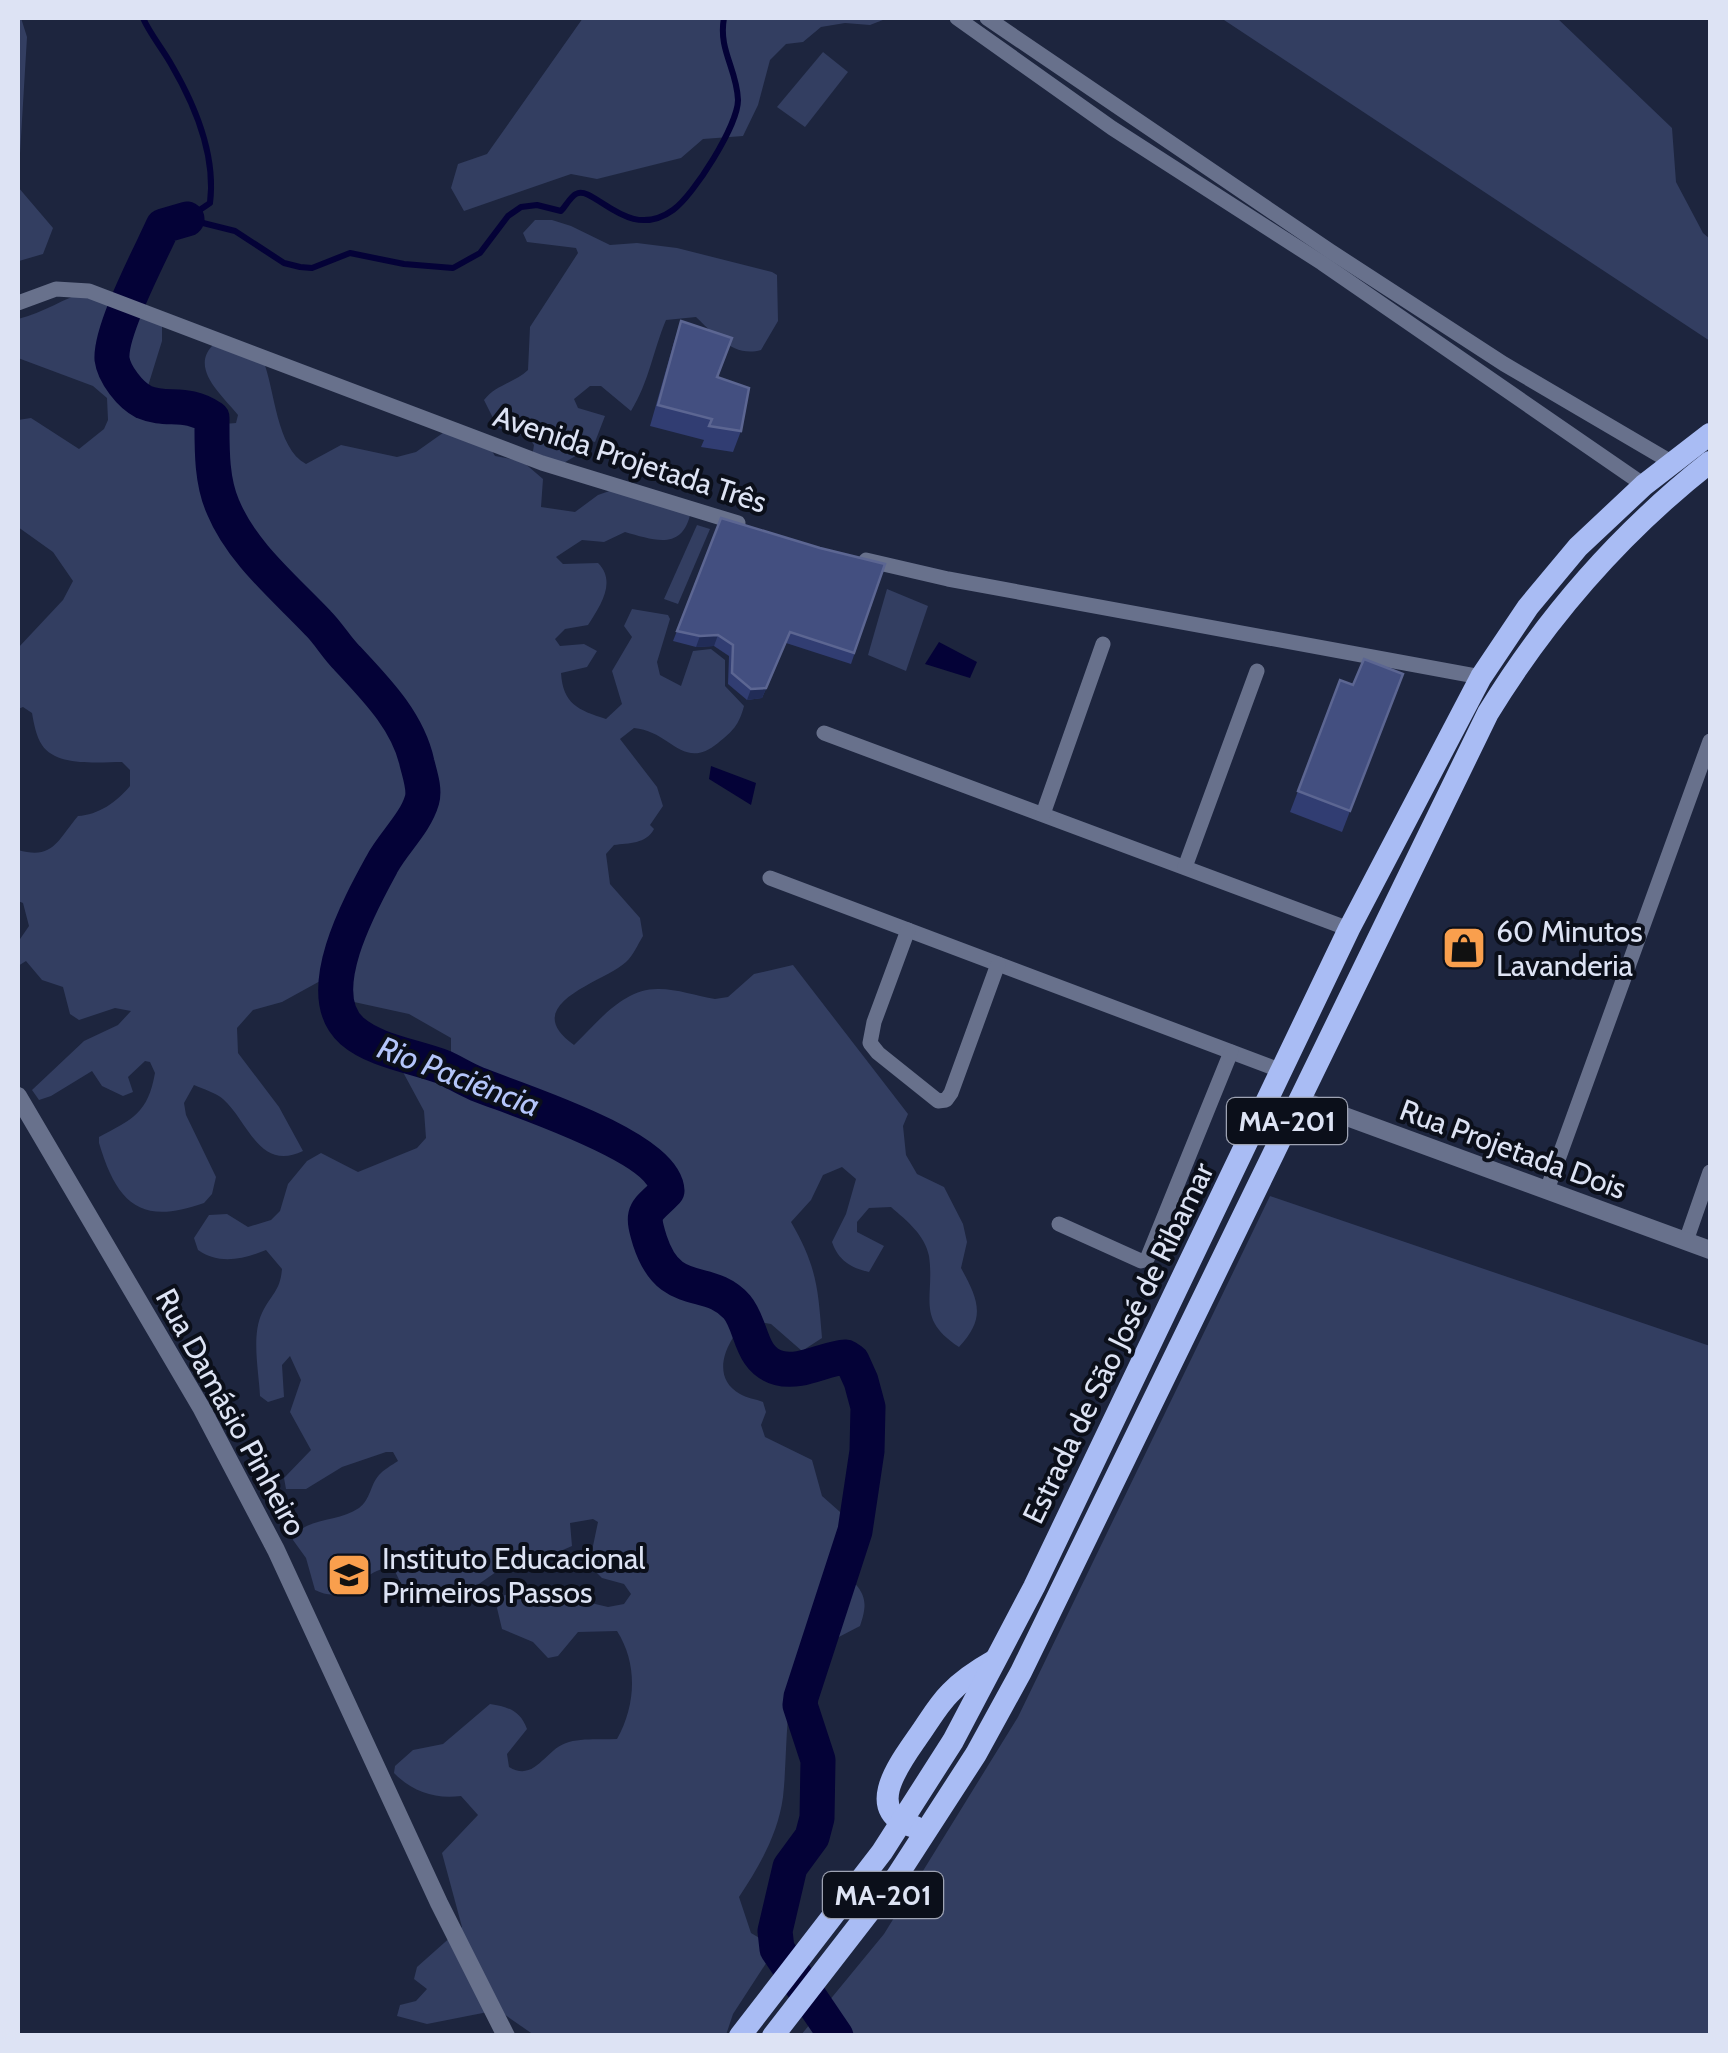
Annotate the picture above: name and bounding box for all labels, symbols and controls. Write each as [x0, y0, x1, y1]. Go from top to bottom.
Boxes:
street label: Avenida Projetada Três [489, 397, 771, 521]
place label: 60 Minutos Lavanderia [1496, 913, 1643, 984]
shop icon: 60 Minutos Lavanderia [1441, 925, 1487, 971]
water label: Rio Paciência [372, 1027, 546, 1125]
street label: Rua Projetada Dois [1395, 1091, 1631, 1207]
road number: MA-201 [1227, 1098, 1347, 1144]
street label: Estrada de São José de Ribamar [1014, 1156, 1222, 1529]
street label: Rua Damásio Pinheiro [148, 1282, 314, 1542]
place label: Instituto Educacional Primeiros Passos [382, 1540, 645, 1611]
school or university icon: Instituto Educacional Primeiros Passos [326, 1552, 372, 1598]
road number: MA-201 [823, 1872, 943, 1918]

